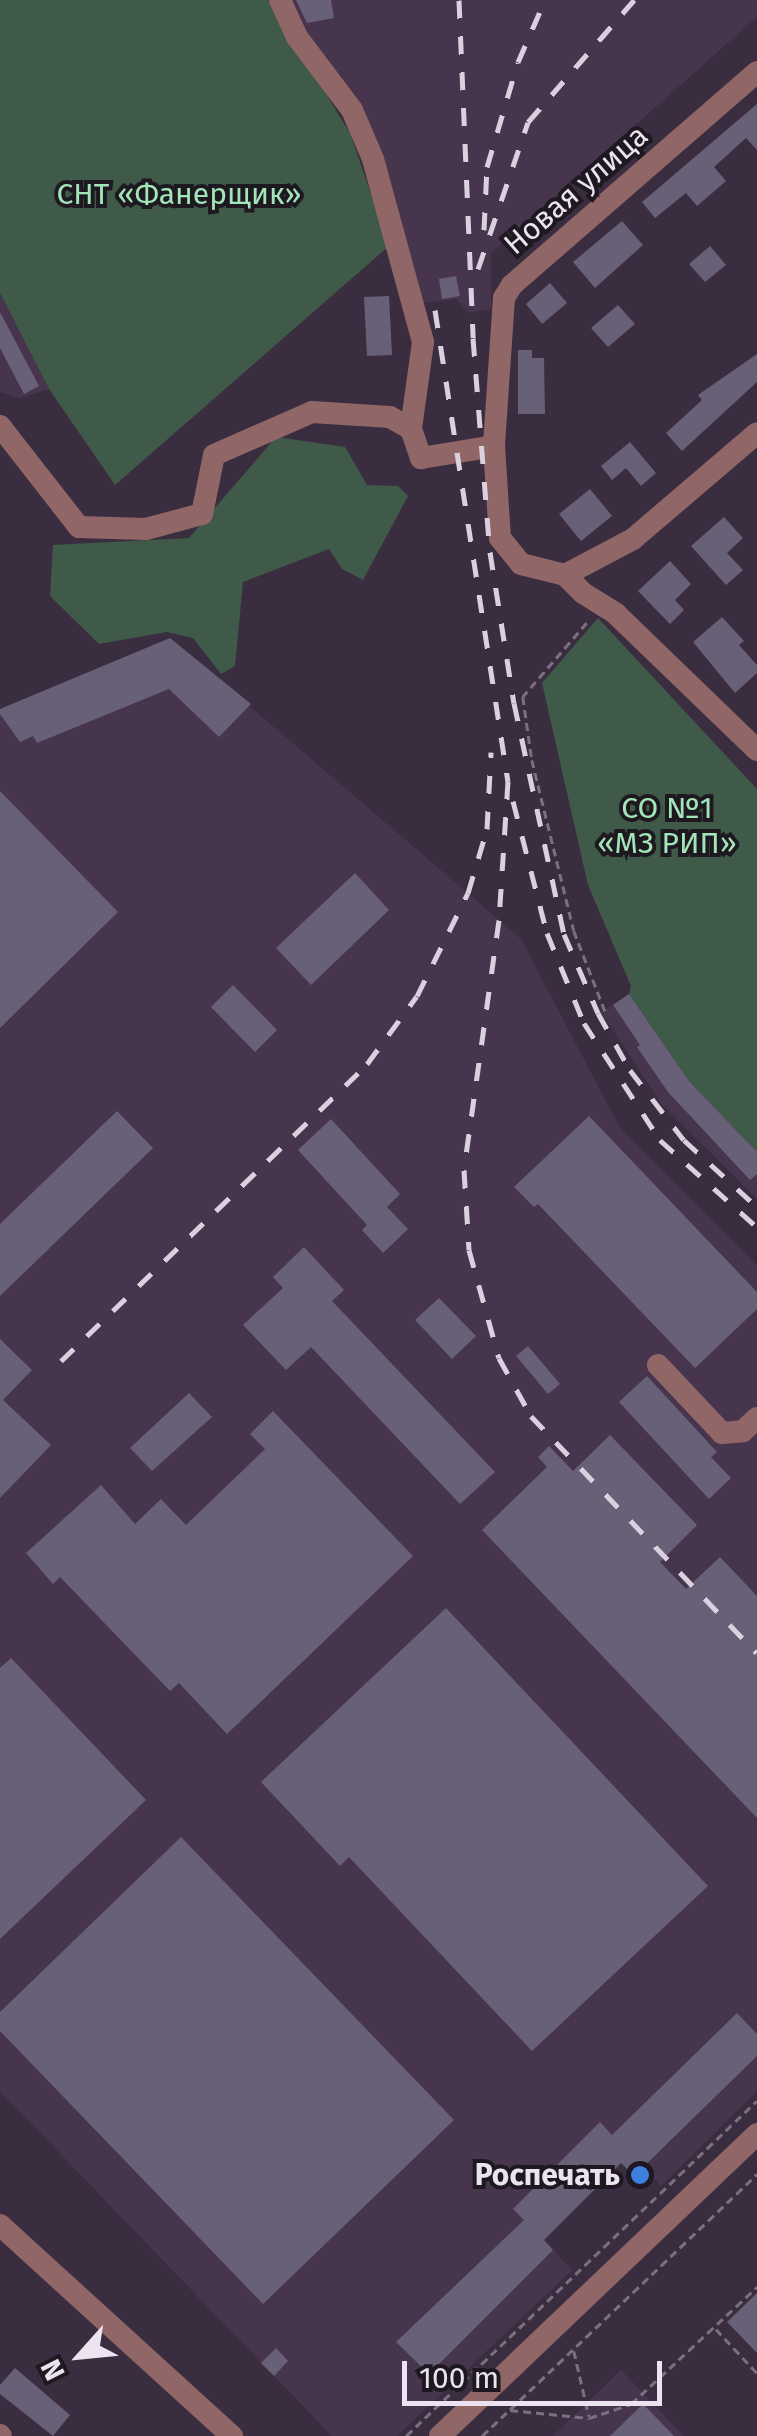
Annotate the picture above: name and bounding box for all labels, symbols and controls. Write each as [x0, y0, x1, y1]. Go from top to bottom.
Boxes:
street label: Новая улица [497, 118, 655, 262]
park label: СНТ «Фанерщик» [57, 176, 301, 212]
park label: СО №1 «МЗ РИП» [597, 790, 737, 860]
place label: Роспечать [475, 2157, 620, 2193]
marker: Роспечать [629, 2164, 651, 2186]
north arrow [30, 2306, 130, 2406]
scale bar [407, 2341, 667, 2403]
text: N [34, 2354, 72, 2386]
text: 100 m [419, 2360, 499, 2396]

